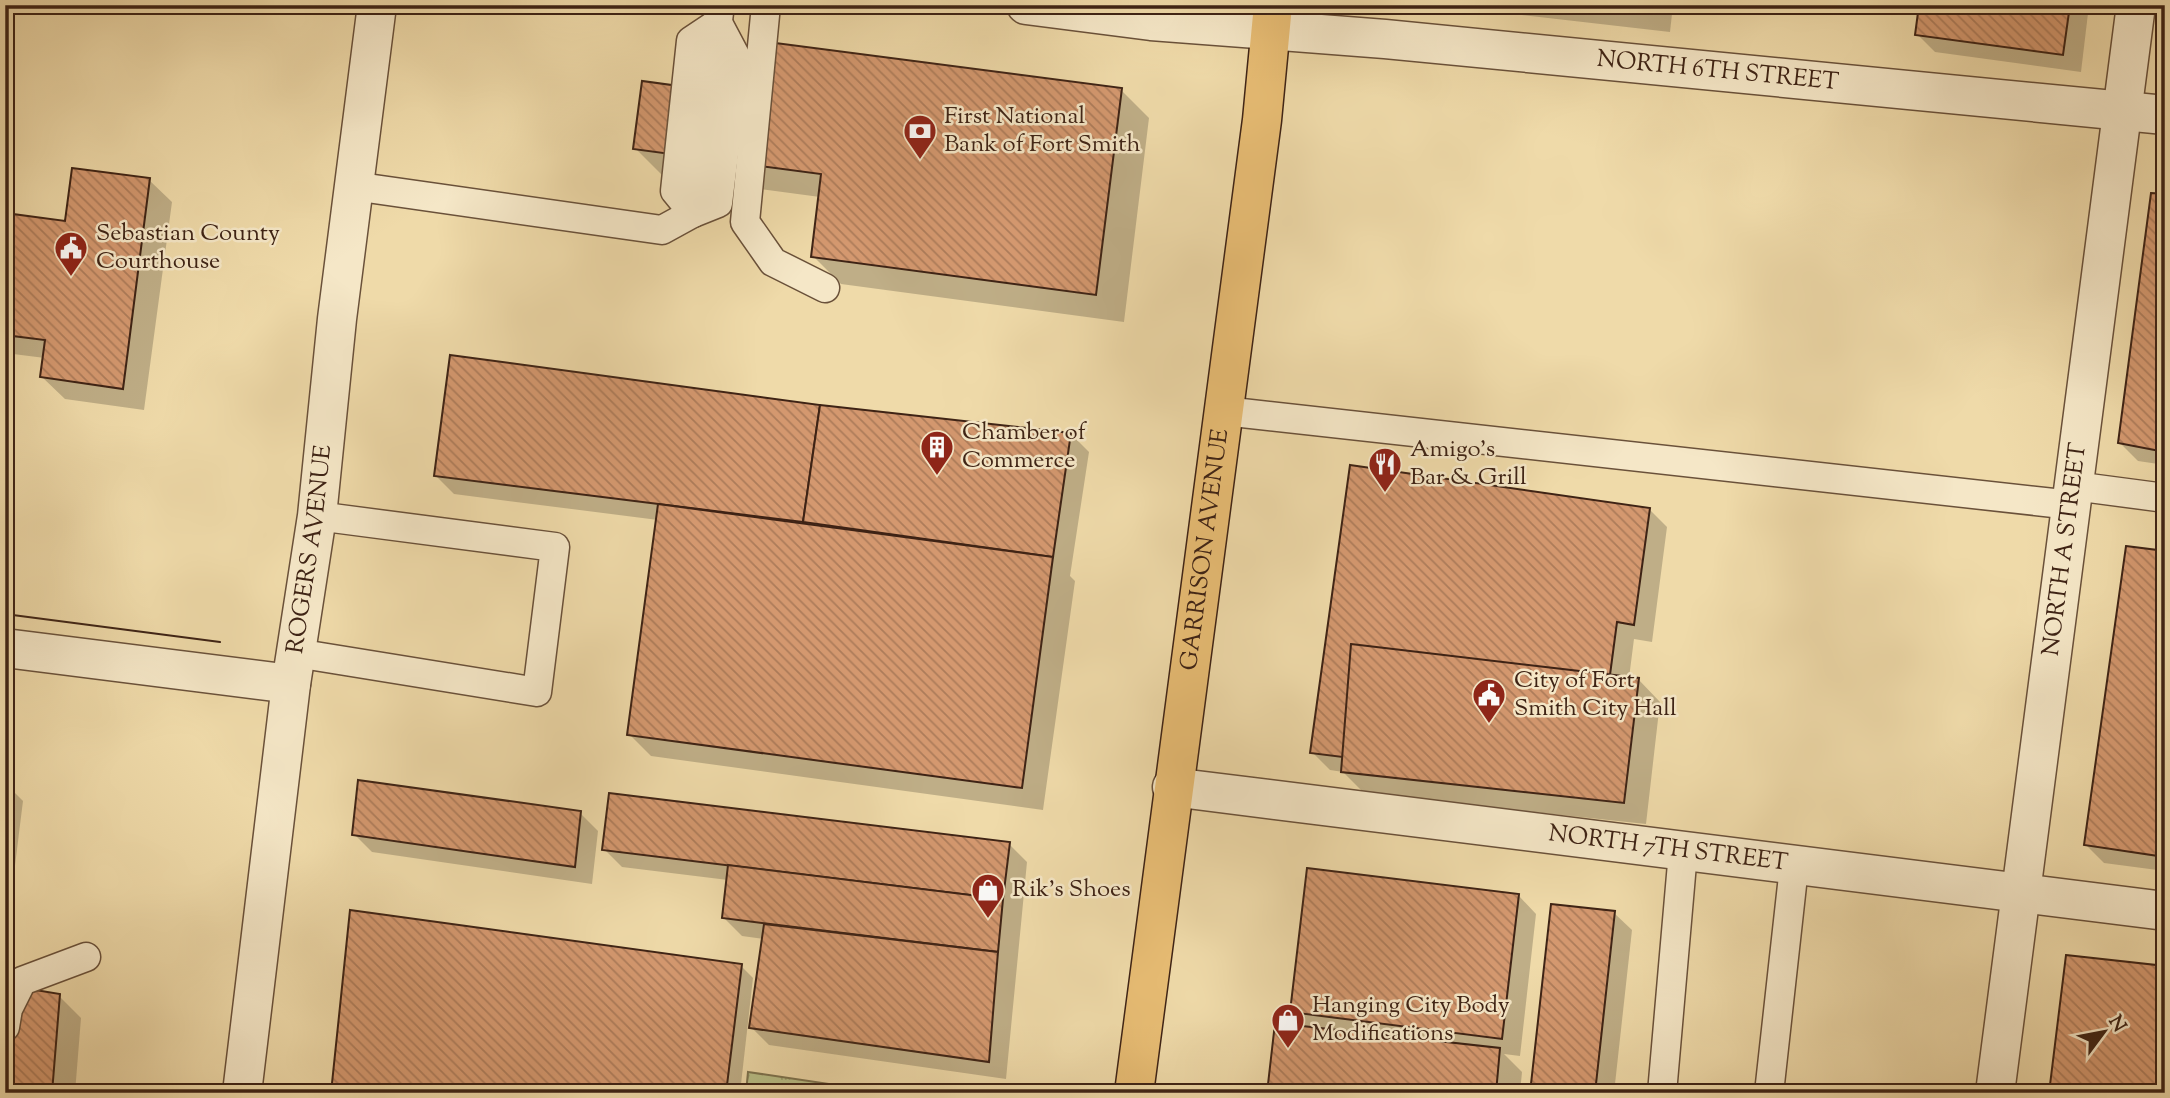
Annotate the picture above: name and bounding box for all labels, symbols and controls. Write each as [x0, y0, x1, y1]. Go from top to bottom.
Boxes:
street label: NORTH 6TH STREET [1595, 43, 1840, 100]
place label: First National Bank of Fort Smith [944, 100, 1141, 162]
bank icon: First National Bank of Fort Smith [901, 112, 939, 161]
place label: Sebastian County Courthouse [96, 217, 280, 279]
public building icon: Sebastian County Courthouse [52, 229, 90, 278]
place label: Chamber of Commerce [962, 416, 1088, 478]
street label: GARRISON AVENUE [1173, 426, 1238, 673]
building icon: Chamber of Commerce [918, 428, 956, 477]
place label: Amigo's Bar & Grill [1410, 433, 1527, 495]
street label: NORTH A STREET [2035, 441, 2096, 658]
street label: ROGERS AVENUE [279, 443, 341, 656]
restaurant icon: Amigo's Bar & Grill [1366, 445, 1404, 494]
place label: City of Fort Smith City Hall [1514, 664, 1677, 726]
public building icon: City of Fort Smith City Hall [1470, 676, 1508, 725]
street label: NORTH 7TH STREET [1546, 817, 1790, 881]
shop icon: Rik's Shoes [969, 871, 1007, 920]
place label: Rik's Shoes [1012, 873, 1131, 907]
place label: Hanging City Body Modifications [1312, 989, 1510, 1051]
north arrow [2068, 996, 2138, 1066]
shop icon: Hanging City Body Modifications [1269, 1001, 1307, 1050]
text: N [2101, 1011, 2132, 1038]

